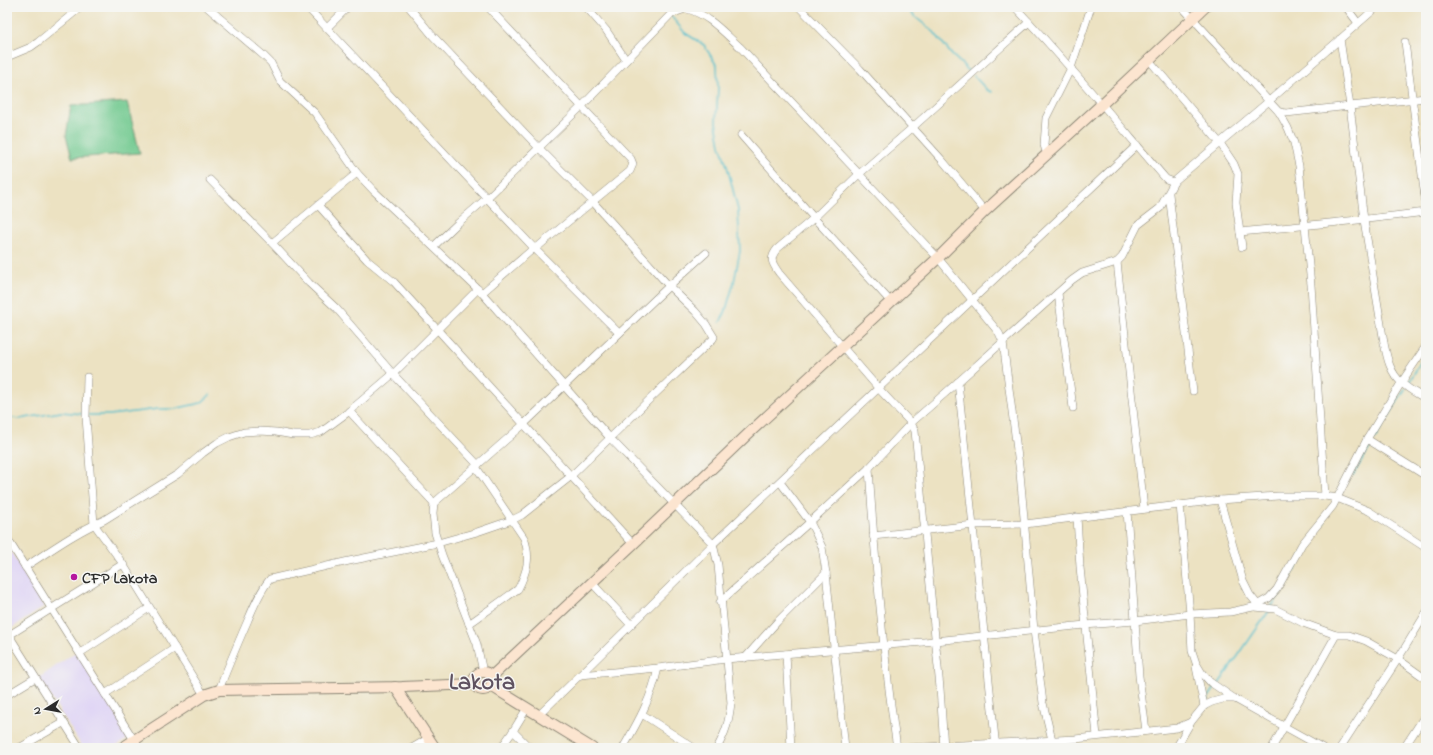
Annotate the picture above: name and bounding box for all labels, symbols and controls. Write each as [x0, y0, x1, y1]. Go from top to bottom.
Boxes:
place label: CFP Lakota [82, 567, 158, 591]
marker: CFP Lakota [69, 572, 79, 582]
district label: Lakota [449, 666, 515, 701]
north arrow [26, 689, 66, 729]
text: N [29, 706, 46, 716]

